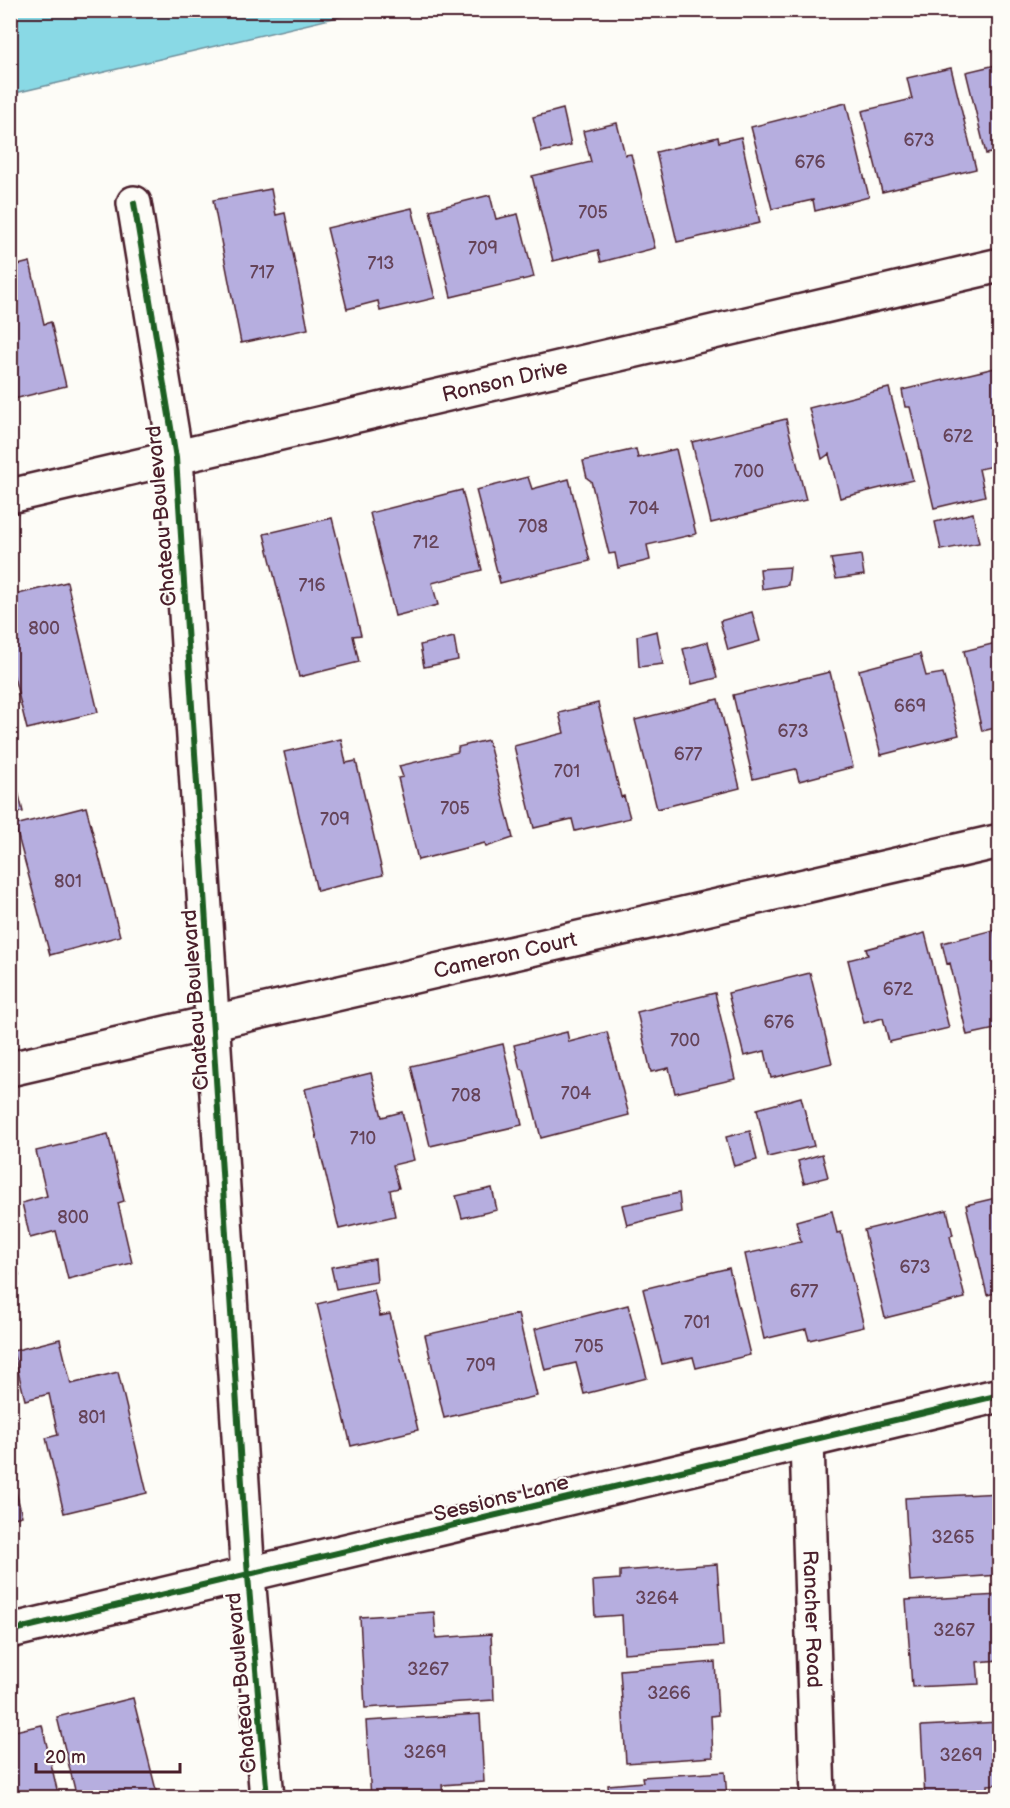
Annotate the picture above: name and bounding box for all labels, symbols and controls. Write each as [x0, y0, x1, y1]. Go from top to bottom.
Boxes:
house number: 673 [904, 130, 934, 151]
house number: 676 [795, 152, 825, 173]
house number: 705 [578, 202, 608, 223]
house number: 709 [468, 238, 498, 259]
house number: 713 [368, 253, 394, 274]
house number: 717 [250, 262, 274, 283]
street label: Ronson Drive [440, 354, 570, 408]
street label: Chateau Boulevard [141, 424, 182, 607]
house number: 672 [943, 426, 974, 447]
house number: 700 [734, 461, 764, 482]
house number: 704 [629, 498, 659, 519]
house number: 708 [518, 516, 548, 537]
house number: 712 [413, 532, 440, 553]
house number: 716 [299, 575, 325, 596]
house number: 800 [28, 618, 60, 639]
house number: 669 [894, 696, 926, 717]
house number: 673 [778, 721, 808, 742]
house number: 677 [674, 744, 702, 765]
house number: 701 [554, 761, 580, 782]
house number: 705 [440, 798, 470, 819]
house number: 709 [320, 809, 350, 830]
house number: 801 [54, 871, 82, 892]
street label: Chateau Boulevard [177, 909, 214, 1091]
street label: Cameron Court [431, 927, 580, 984]
house number: 672 [883, 979, 914, 1000]
house number: 676 [764, 1012, 794, 1033]
house number: 700 [670, 1030, 700, 1051]
house number: 704 [561, 1083, 591, 1104]
house number: 708 [451, 1085, 481, 1106]
house number: 710 [350, 1128, 376, 1149]
house number: 800 [57, 1207, 89, 1228]
house number: 673 [900, 1257, 930, 1278]
house number: 677 [790, 1281, 818, 1302]
house number: 701 [684, 1312, 710, 1333]
house number: 705 [574, 1336, 604, 1357]
house number: 709 [466, 1355, 496, 1376]
house number: 801 [78, 1407, 106, 1428]
street label: Sessions Lane [431, 1470, 571, 1527]
house number: 3265 [931, 1527, 975, 1548]
street label: Rancher Road [797, 1550, 827, 1688]
house number: 3264 [635, 1588, 679, 1609]
street label: Chateau Boulevard [221, 1591, 262, 1774]
house number: 3267 [933, 1620, 975, 1641]
house number: 3267 [407, 1659, 449, 1680]
house number: 3266 [647, 1683, 691, 1704]
scale bar [36, 1736, 180, 1774]
house number: 3269 [403, 1742, 447, 1763]
house number: 3269 [939, 1745, 983, 1766]
text: 20 m [45, 1747, 86, 1768]

